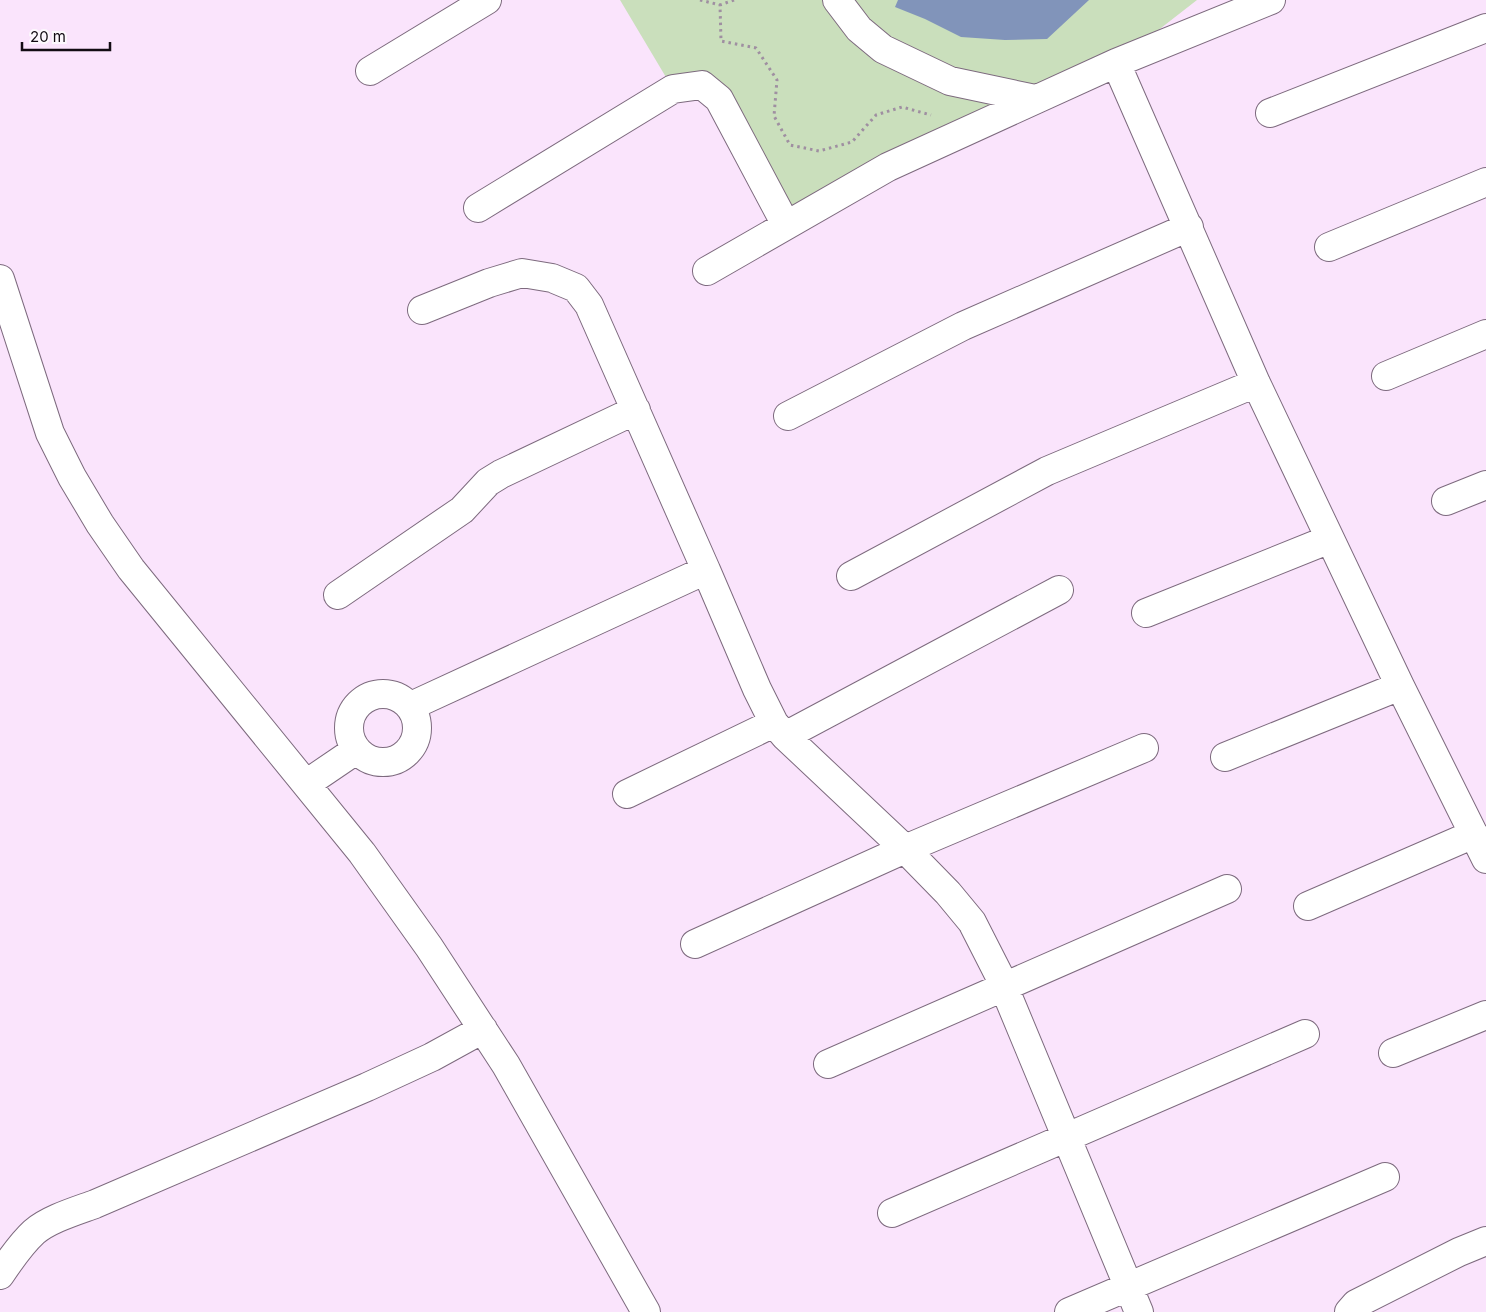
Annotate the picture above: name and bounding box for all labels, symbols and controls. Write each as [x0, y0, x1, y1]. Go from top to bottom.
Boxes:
scale bar [22, 20, 110, 52]
text: 20 m [30, 27, 66, 46]

